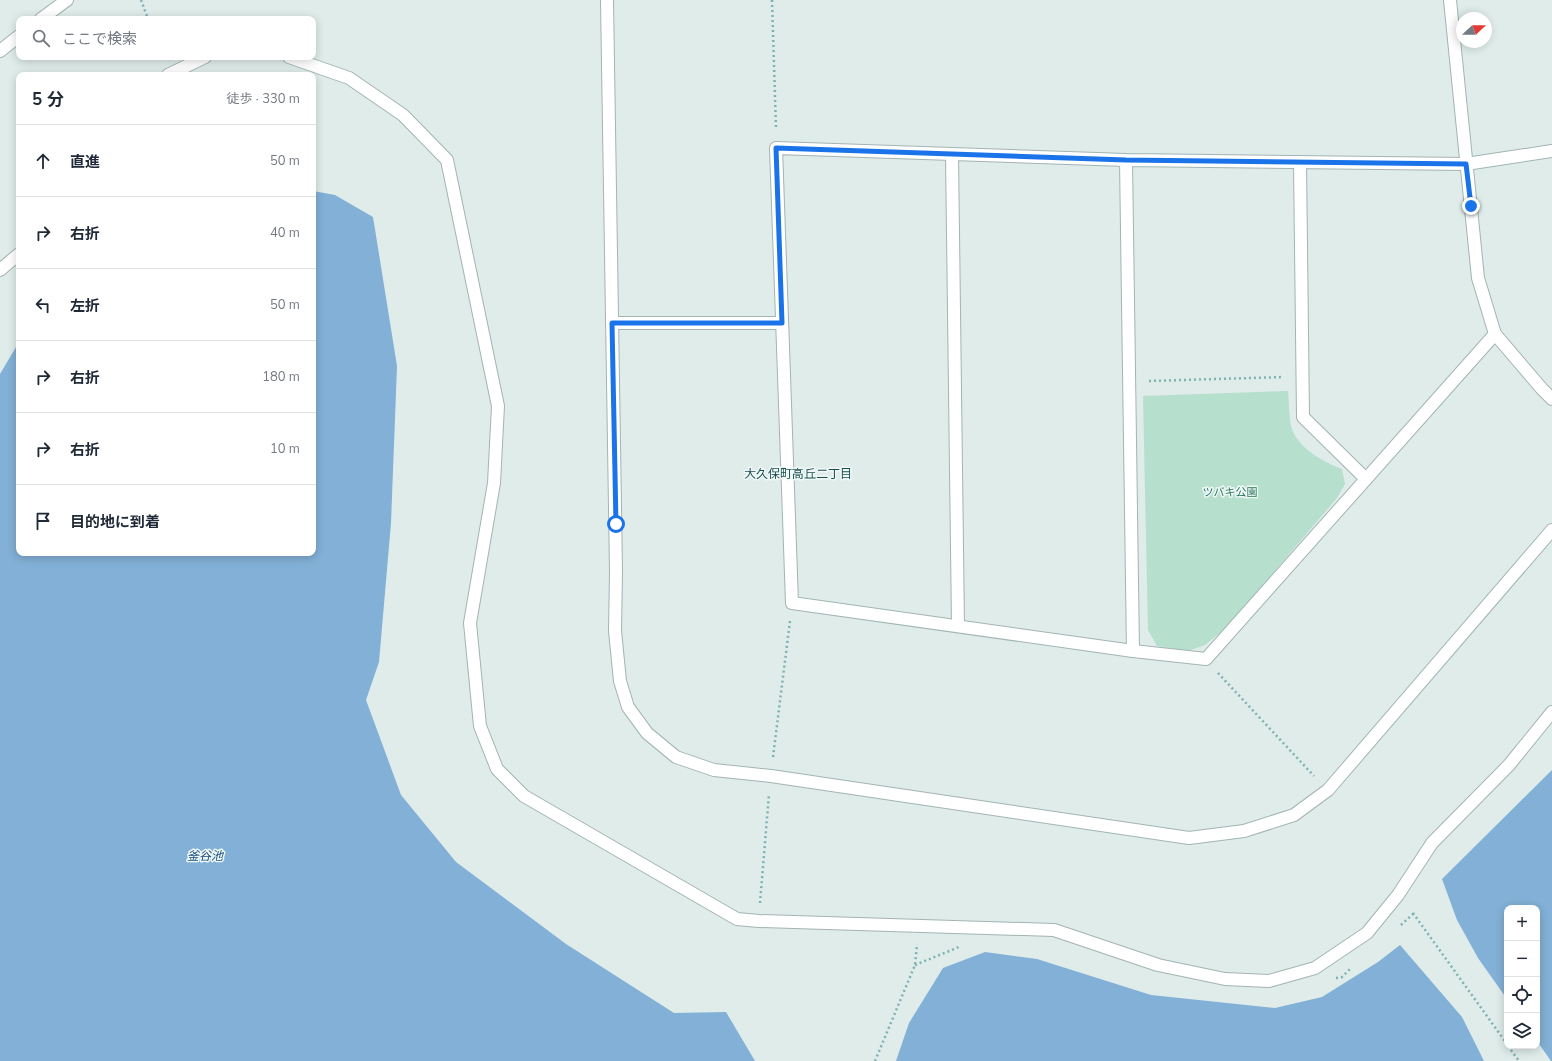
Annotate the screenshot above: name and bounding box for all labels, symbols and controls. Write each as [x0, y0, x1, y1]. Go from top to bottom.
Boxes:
north arrow [1456, 12, 1492, 48]
search box [16, 16, 316, 60]
icon: search [30, 27, 52, 49]
text: ここで検索 [62, 29, 137, 49]
text: 5 分 [32, 88, 64, 111]
text: 徒歩 · 330 m [226, 90, 300, 108]
icon: ahead [32, 150, 54, 172]
text: 直進 [70, 152, 100, 172]
text: 50 m [270, 152, 300, 170]
route end [1462, 197, 1480, 215]
icon: right [32, 222, 54, 244]
text: 右折 [70, 224, 100, 244]
text: 40 m [270, 224, 300, 242]
icon: left [32, 294, 54, 316]
text: 左折 [70, 296, 100, 316]
text: 50 m [270, 296, 300, 314]
icon: right [32, 366, 54, 388]
text: 右折 [70, 368, 100, 388]
text: 180 m [262, 368, 300, 386]
icon: right [32, 438, 54, 460]
text: 右折 [70, 440, 100, 460]
text: 10 m [270, 440, 300, 458]
district label: 大久保町高丘二丁目 [744, 466, 852, 482]
park label: ツバキ公園 [1203, 485, 1258, 500]
icon: arrive [32, 510, 54, 532]
text: 目的地に到着 [70, 512, 160, 532]
route start [607, 515, 625, 533]
water label: 釜谷池 [187, 848, 224, 864]
map controls [1504, 905, 1540, 1049]
button: + [1504, 905, 1540, 941]
button: − [1504, 941, 1540, 977]
button: locate [1504, 977, 1540, 1013]
button: layers [1504, 1013, 1540, 1049]

